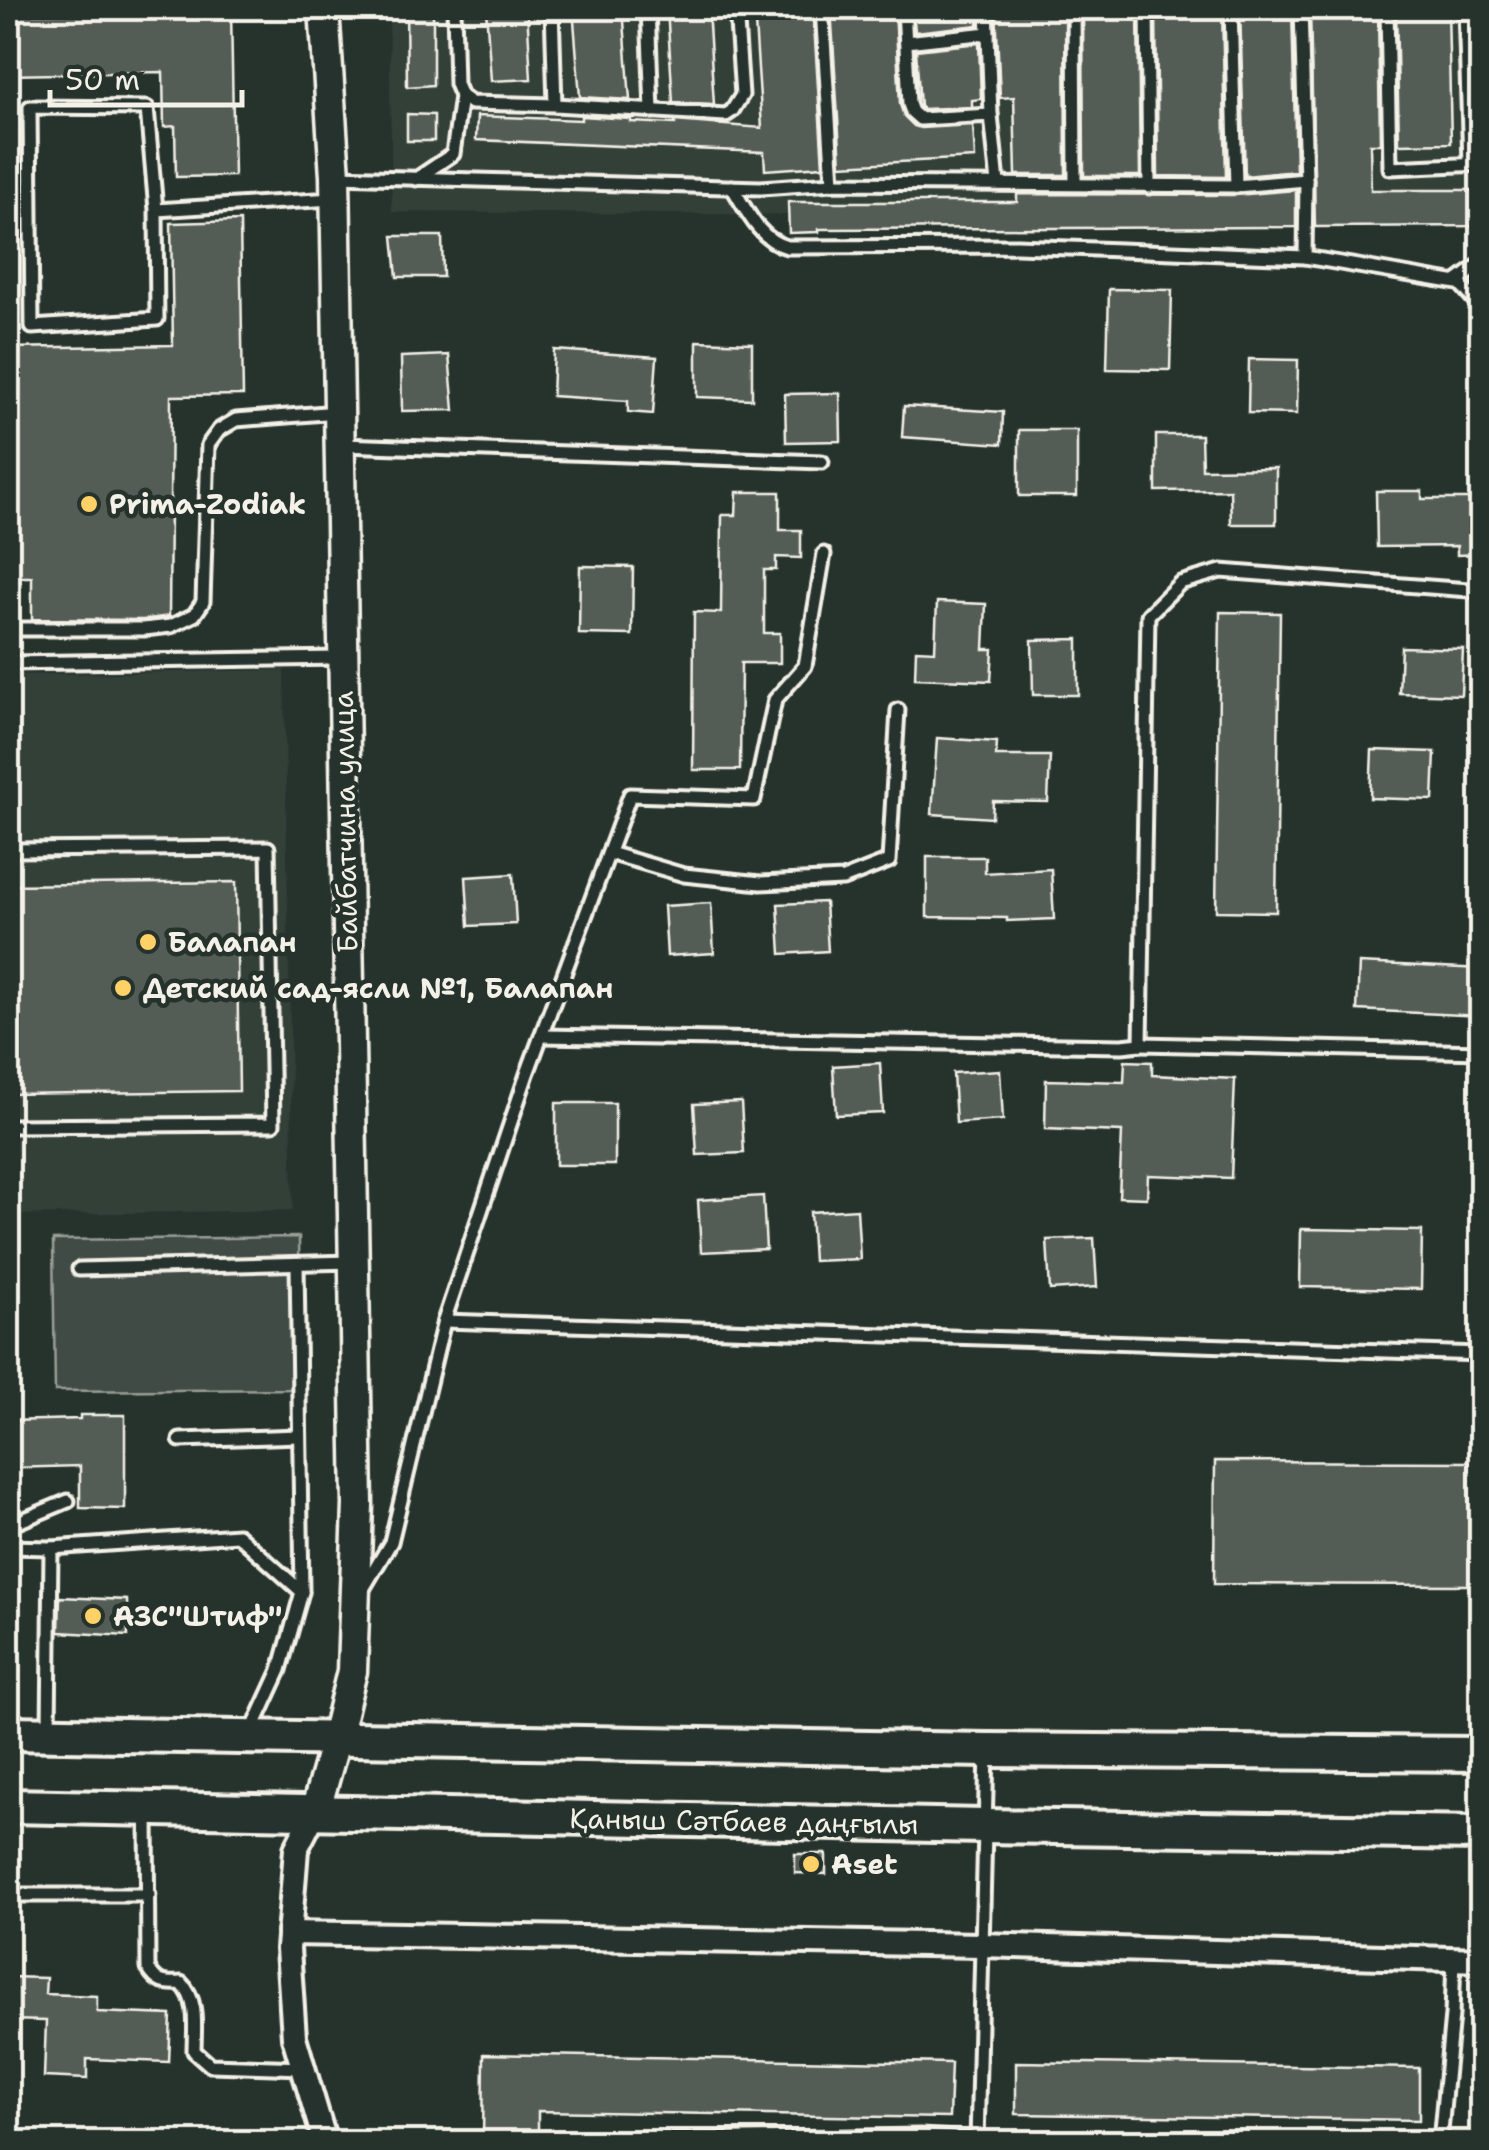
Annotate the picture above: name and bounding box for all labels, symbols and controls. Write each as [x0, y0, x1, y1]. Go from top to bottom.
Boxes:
scale bar [50, 45, 242, 107]
text: 50 m [65, 59, 140, 100]
place label: Prima-Zodiak [109, 485, 306, 523]
marker: Prima-Zodiak [78, 493, 100, 515]
street label: Байбатчина улица [324, 691, 366, 953]
place label: Балапан [168, 923, 297, 961]
marker: Балапан [137, 931, 159, 953]
place label: Детский сад-ясли №1, Балапан [143, 969, 613, 1007]
marker: Детский сад-ясли №1, Балапан [112, 977, 134, 999]
place label: АЗС"Штиф" [113, 1597, 282, 1635]
marker: АЗС"Штиф" [82, 1605, 104, 1627]
street label: Қаныш Сәтбаев даңғылы [569, 1799, 919, 1843]
place label: Aset [831, 1845, 898, 1883]
marker: Aset [800, 1853, 822, 1875]

